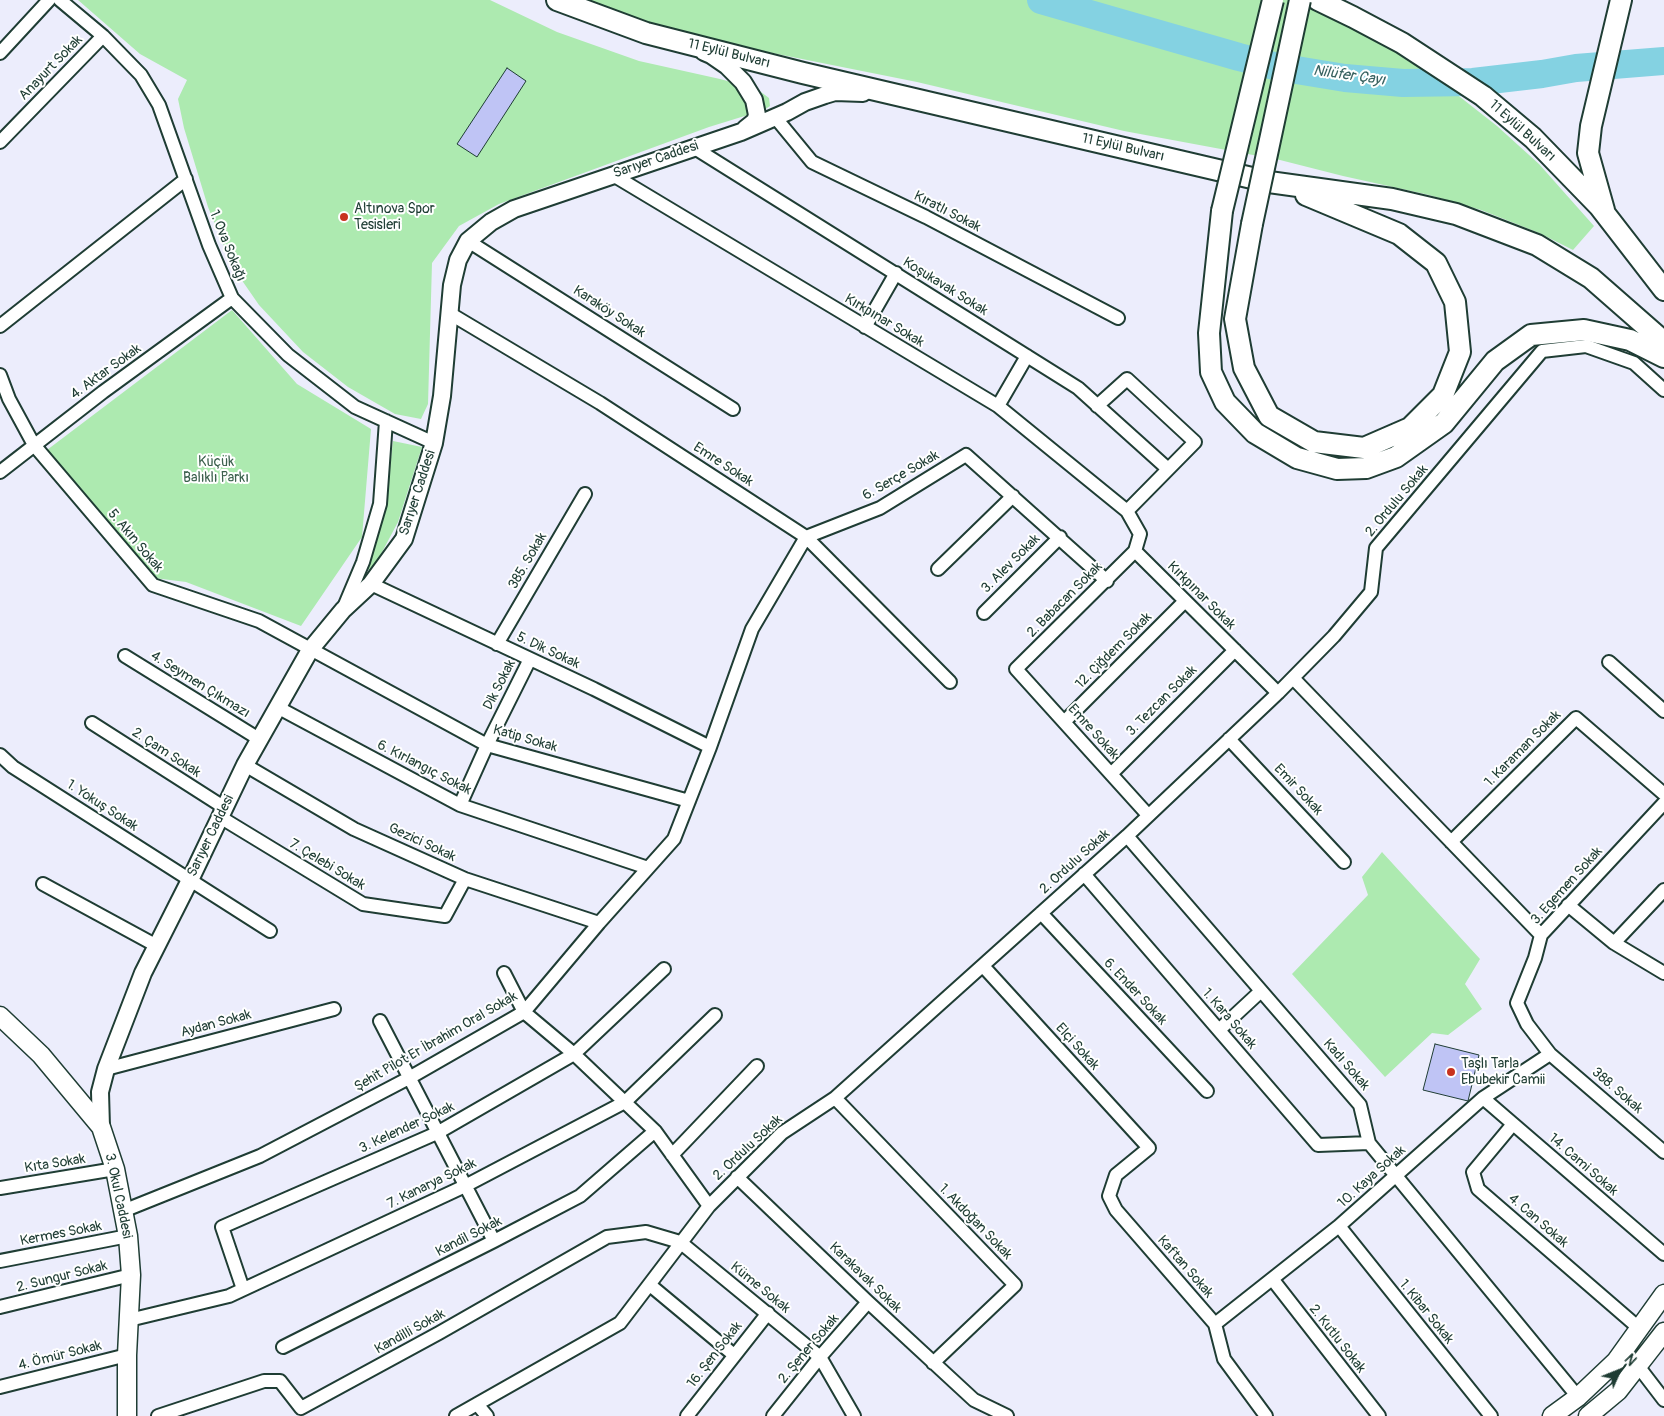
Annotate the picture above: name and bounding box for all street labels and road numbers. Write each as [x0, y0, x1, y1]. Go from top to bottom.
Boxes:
street label: Anayurt Sokak [16, 32, 86, 104]
street label: 11 Eylül Bulvarı [686, 36, 772, 72]
street label: 11 Eylül Bulvarı [1485, 97, 1559, 165]
street label: 11 Eylül Bulvarı [1080, 130, 1166, 166]
street label: Sarıyer Caddesi [611, 138, 701, 182]
street label: Kıratlı Sokak [911, 188, 983, 236]
street label: 1. Ova Sokağı [205, 208, 249, 284]
street label: Koşukavak Sokak [899, 254, 991, 320]
street label: Karaköy Sokak [570, 282, 648, 342]
street label: Kırkpınar Sokak [841, 291, 927, 351]
street label: 4. Aktar Sokak [67, 341, 145, 403]
street label: Emre Sokak [690, 439, 756, 491]
street label: 6. Serçe Sokak [860, 447, 942, 505]
street label: Sarıyer Caddesi [396, 448, 440, 538]
street label: 2. Ordulu Sokak [1362, 462, 1432, 540]
street label: 5. Akın Sokak [104, 506, 166, 576]
street label: 385. Sokak [505, 530, 551, 592]
street label: 3. Alev Sokak [978, 531, 1044, 597]
street label: Kırkpınar Sokak [1163, 558, 1239, 634]
street label: 2. Babacan Sokak [1024, 559, 1106, 641]
street label: 12. Çiğdem Sokak [1072, 609, 1156, 693]
street label: 5. Dik Sokak [514, 629, 582, 673]
street label: 4. Seymen Çıkmazı [147, 648, 253, 722]
street label: Dik Sokak [480, 657, 520, 713]
street label: 3. Tezcan Sokak [1123, 662, 1201, 740]
street label: Emre Sokak [1064, 701, 1122, 763]
street label: 1. Karaman Sokak [1481, 707, 1565, 791]
street label: Katip Sokak [491, 722, 559, 756]
street label: 2. Çam Sokak [128, 725, 204, 781]
street label: 6. Kırlangıç Sokak [374, 737, 474, 799]
street label: Emir Sokak [1270, 761, 1326, 819]
street label: 1. Yokuş Sokak [63, 777, 141, 835]
street label: Sarıyer Caddesi [184, 792, 238, 880]
street label: Gezici Sokak [386, 820, 458, 866]
street label: 2. Ordulu Sokak [1036, 826, 1114, 898]
street label: 7. Çelebi Sokak [286, 836, 368, 894]
street label: 3. Egemen Sokak [1528, 844, 1606, 928]
street label: 6. Ender Sokak [1100, 955, 1170, 1029]
street label: 1. Kara Sokak [1198, 985, 1260, 1053]
street label: Şehit Pilot Er İbrahim Oral Sokak [352, 988, 520, 1096]
street label: Aydan Sokak [179, 1007, 253, 1041]
street label: Elçi Sokak [1052, 1020, 1102, 1074]
street label: Kadı Sokak [1319, 1036, 1373, 1094]
street label: 388. Sokak [1588, 1064, 1646, 1118]
street label: 3. Kelender Sokak [357, 1099, 457, 1157]
street label: 2. Ordulu Sokak [710, 1112, 786, 1184]
street label: 14. Cami Sokak [1545, 1130, 1621, 1200]
street label: 10. Kaya Sokak [1335, 1142, 1409, 1212]
street label: Kıta Sokak [23, 1151, 87, 1177]
street label: 3. Okul Caddesi [101, 1152, 135, 1240]
street label: 7. Kanarya Sokak [385, 1155, 479, 1213]
street label: 1. Akdoğan Sokak [935, 1181, 1015, 1263]
street label: 4. Can Sokak [1505, 1190, 1571, 1252]
street label: Kandil Sokak [433, 1213, 505, 1261]
street label: Kermes Sokak [19, 1218, 103, 1250]
street label: Kaftan Sokak [1153, 1232, 1217, 1302]
street label: Karakavak Sokak [825, 1239, 905, 1317]
street label: 2. Sungur Sokak [15, 1258, 109, 1296]
street label: Küme Sokak [727, 1259, 793, 1317]
street label: 1. Kibar Sokak [1395, 1276, 1457, 1348]
street label: 2. Kutlu Sokak [1305, 1301, 1369, 1377]
street label: Kandilli Sokak [372, 1306, 448, 1358]
street label: 2. Şener Sokak [775, 1311, 843, 1387]
street label: 16. Şen Sokak [684, 1319, 746, 1391]
street label: 4. Ömür Sokak [17, 1338, 103, 1374]

